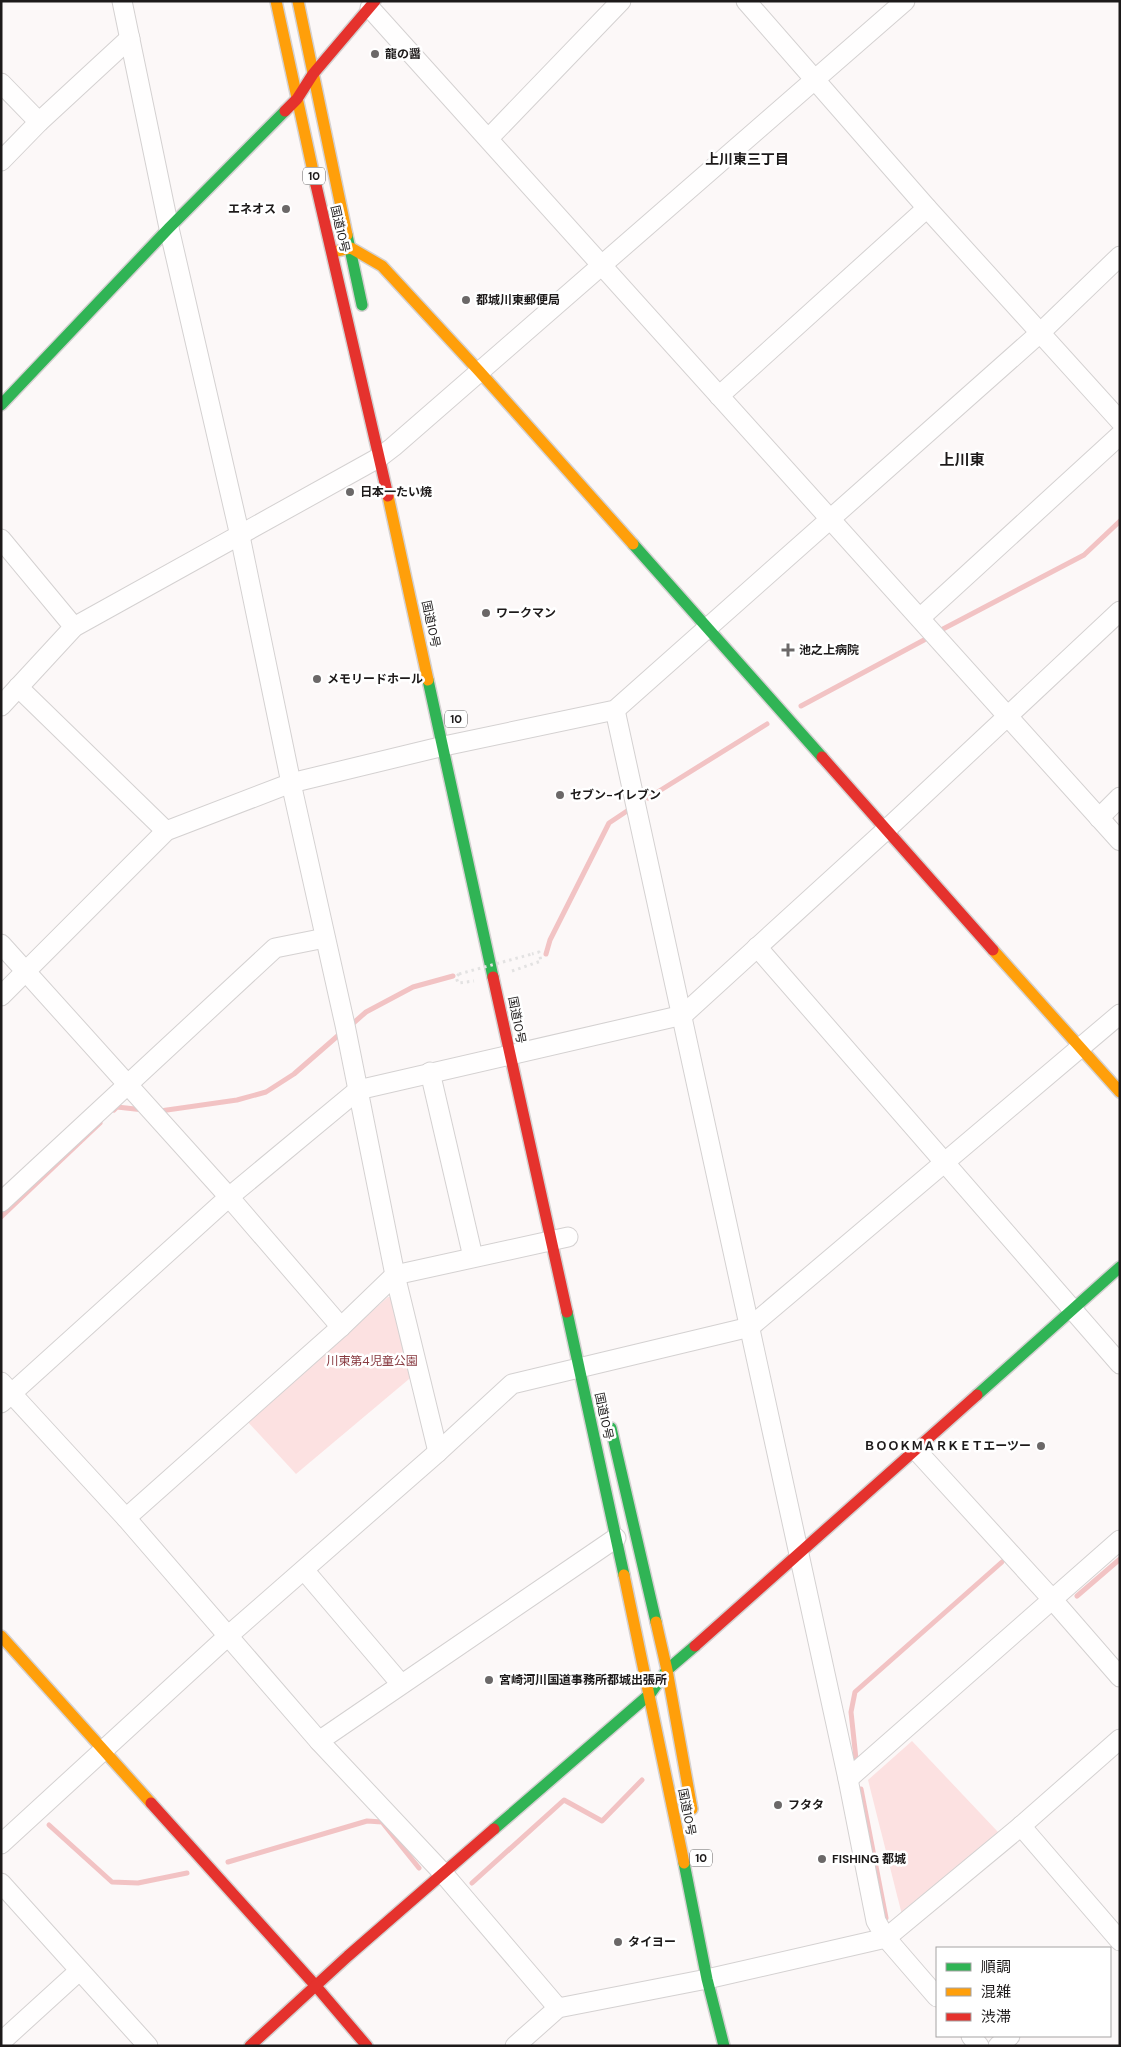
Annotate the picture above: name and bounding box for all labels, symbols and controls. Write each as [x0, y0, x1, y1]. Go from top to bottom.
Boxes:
place label: 龍の醤 [385, 46, 421, 62]
marker: 龍の醤 [369, 48, 381, 60]
district label: 上川東三丁目 [705, 150, 789, 168]
road number: 10 [303, 168, 325, 185]
place label: エネオス [228, 201, 276, 217]
marker: エネオス [280, 203, 292, 215]
street label: 国道10号 [327, 204, 353, 254]
place label: 都城川東郵便局 [476, 292, 560, 308]
marker: 都城川東郵便局 [460, 294, 472, 306]
district label: 上川東 [939, 450, 985, 470]
place label: 日本一たい焼 [360, 484, 432, 500]
marker: 日本一たい焼 [344, 486, 356, 498]
street label: 国道10号 [418, 599, 444, 649]
place label: ワークマン [496, 605, 556, 621]
marker: ワークマン [480, 607, 492, 619]
place label: 池之上病院 [799, 642, 859, 658]
marker: 池之上病院 [781, 643, 795, 657]
place label: メモリードホール [327, 671, 423, 687]
marker: メモリードホール [311, 673, 323, 685]
road number: 10 [445, 711, 467, 728]
place label: セブン-イレブン [570, 787, 661, 803]
marker: セブン-イレブン [554, 789, 566, 801]
street label: 国道10号 [505, 995, 529, 1045]
park label: 川東第4児童公園 [326, 1353, 418, 1369]
street label: 国道10号 [591, 1391, 617, 1441]
place label: ＢＯＯＫＭＡＲＫＥＴエーツー [863, 1438, 1031, 1454]
marker: ＢＯＯＫＭＡＲＫＥＴエーツー [1035, 1440, 1047, 1452]
place label: 宮崎河川国道事務所都城出張所 [499, 1672, 667, 1688]
marker: 宮崎河川国道事務所都城出張所 [483, 1674, 495, 1686]
street label: 国道10号 [675, 1787, 699, 1837]
place label: フタタ [788, 1797, 824, 1813]
marker: フタタ [772, 1799, 784, 1811]
road number: 10 [690, 1850, 712, 1866]
place label: FISHING 都城 [832, 1851, 906, 1867]
marker: FISHING 都城 [816, 1853, 828, 1865]
place label: タイヨー [628, 1934, 676, 1950]
marker: タイヨー [612, 1936, 624, 1948]
legend [936, 1947, 1111, 2037]
text: 順調 [981, 1957, 1011, 1977]
text: 混雑 [981, 1982, 1011, 2002]
text: 渋滞 [981, 2007, 1011, 2027]

